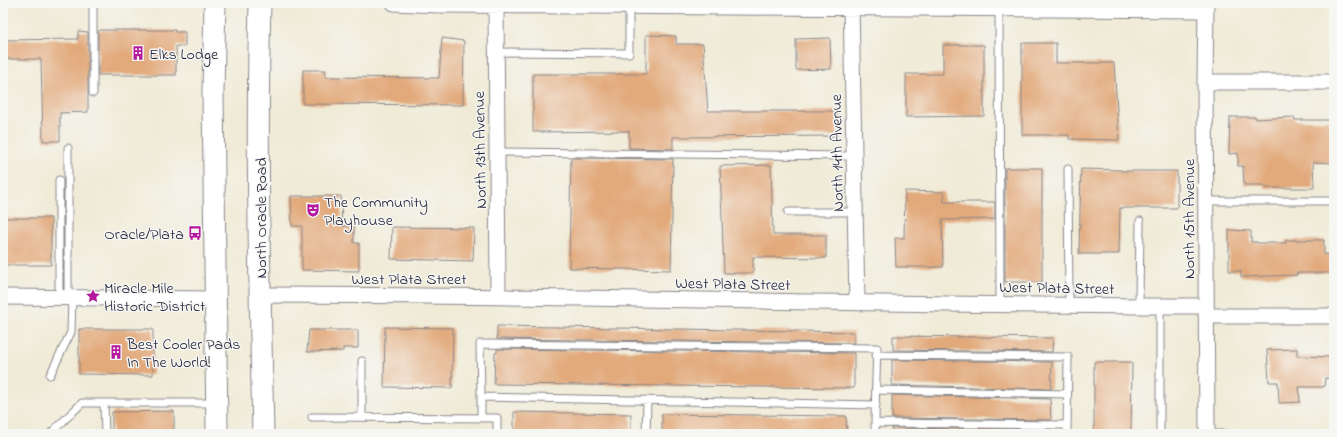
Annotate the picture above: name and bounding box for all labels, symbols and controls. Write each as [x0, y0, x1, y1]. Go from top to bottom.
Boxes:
place label: Elks Lodge [149, 43, 219, 67]
building icon: Elks Lodge [130, 45, 146, 61]
street label: North 13th Avenue [468, 90, 494, 209]
street label: North 14th Avenue [825, 93, 851, 212]
street label: North Oracle Road [250, 158, 274, 278]
street label: North 15th Avenue [1178, 158, 1202, 279]
place label: The Community Playhouse [324, 191, 428, 233]
theatre icon: The Community Playhouse [305, 202, 321, 218]
place label: Oracle/Plata [104, 223, 184, 247]
bus stop icon: Oracle/Plata [187, 225, 203, 241]
street label: West Plata Street [351, 268, 467, 292]
street label: West Plata Street [675, 272, 791, 298]
street label: West Plata Street [999, 276, 1115, 302]
place label: Miracle Mile Historic District [104, 277, 206, 319]
place icon: Miracle Mile Historic District [85, 288, 101, 304]
place label: Best Cooler Pads In The World! [126, 333, 240, 375]
building icon: Best Cooler Pads In The World! [108, 344, 124, 360]

